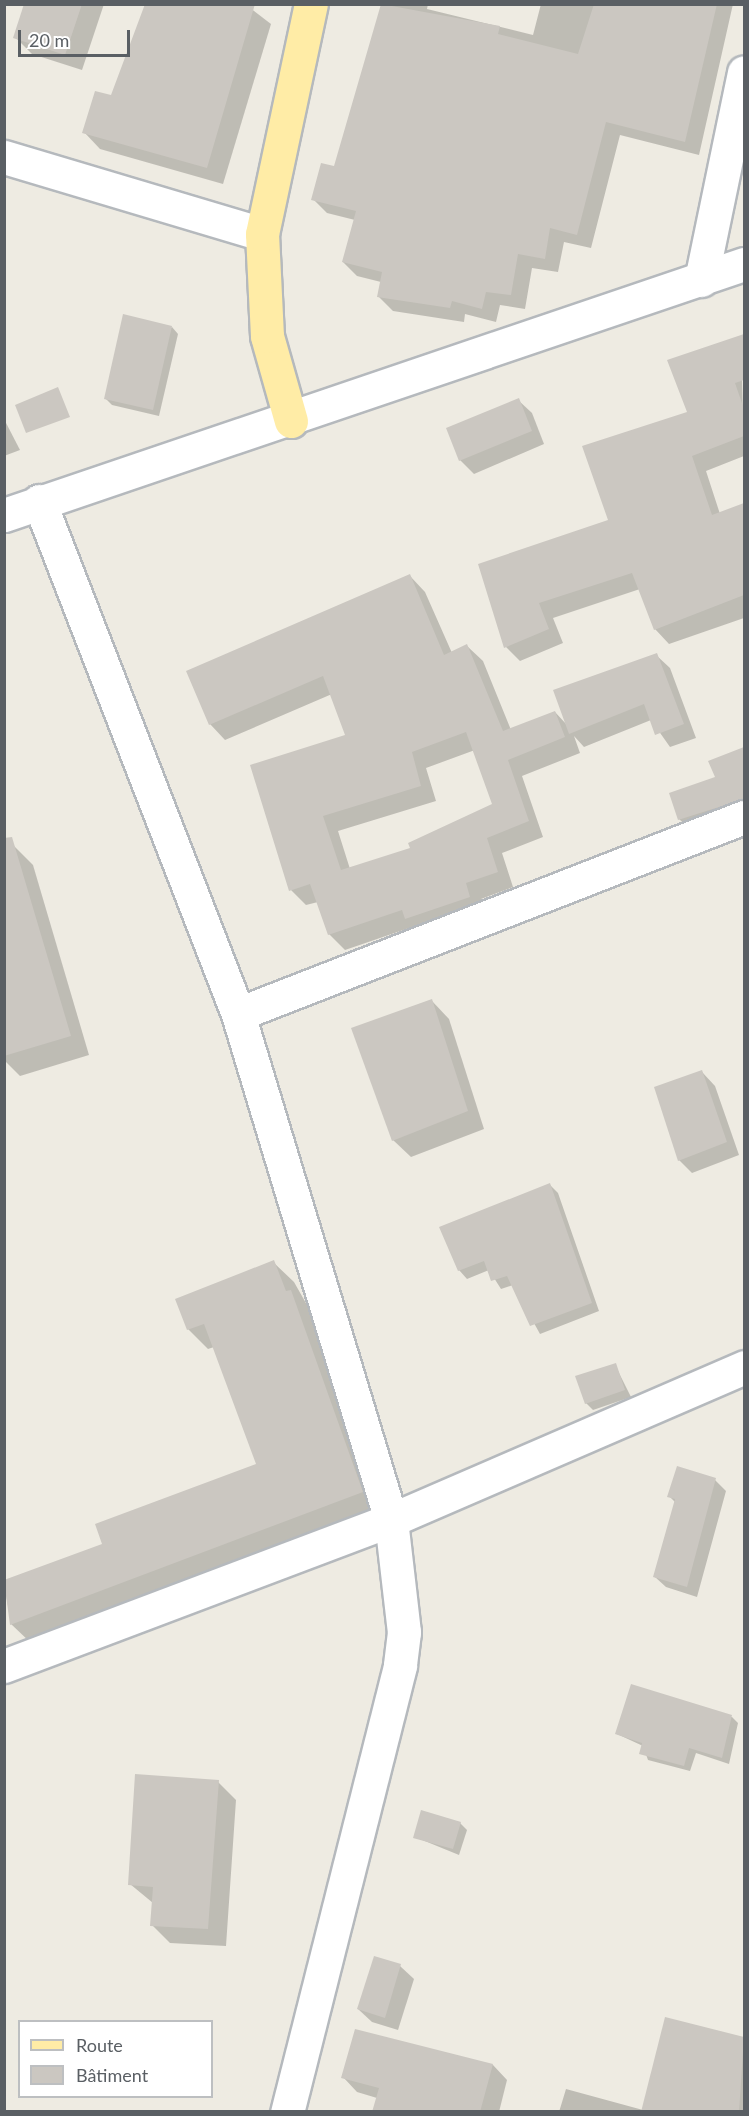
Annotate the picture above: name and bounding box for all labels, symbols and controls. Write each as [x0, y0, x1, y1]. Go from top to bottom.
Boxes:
scale bar [21, 18, 134, 56]
text: 20 m [29, 29, 69, 51]
legend [18, 2020, 213, 2098]
text: Route [76, 2034, 123, 2056]
text: Bâtiment [76, 2064, 148, 2086]

